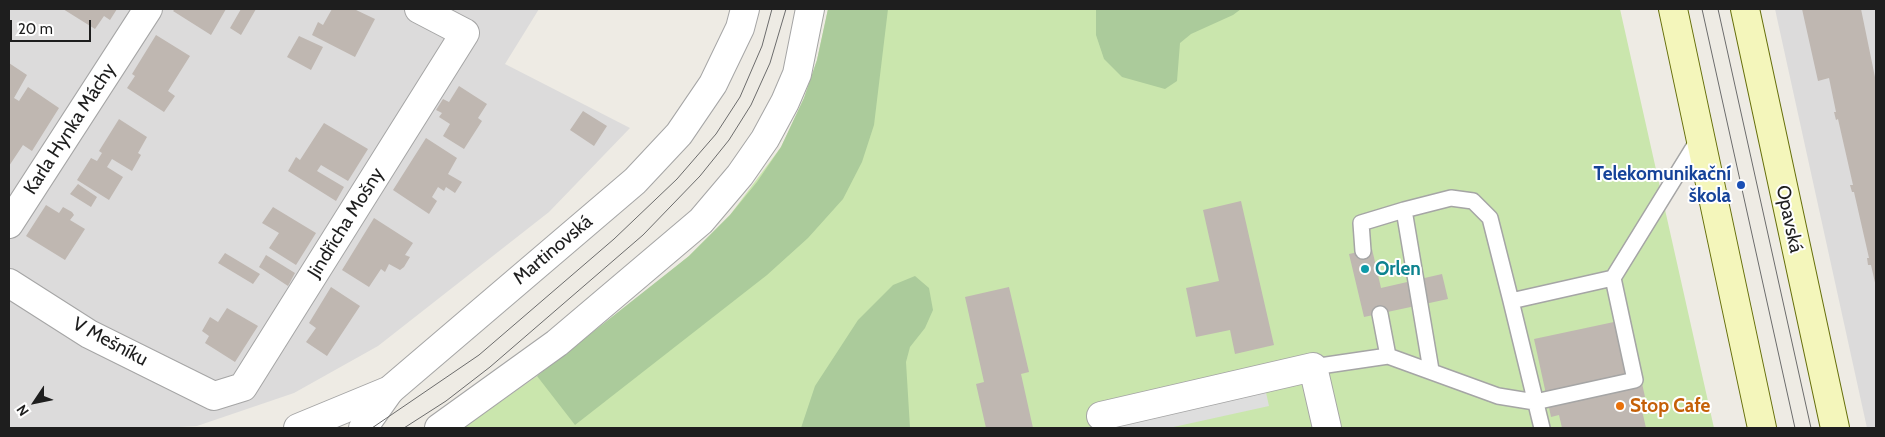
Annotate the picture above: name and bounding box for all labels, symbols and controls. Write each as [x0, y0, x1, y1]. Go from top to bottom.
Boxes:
scale bar [12, 10, 94, 42]
text: 20 m [18, 20, 53, 38]
street label: Karla Hynka Máchy [19, 59, 121, 199]
place label: Telekomunikační škola [1593, 163, 1731, 207]
street label: Jindřicha Mošny [303, 164, 389, 282]
marker: Telekomunikační škola [1735, 179, 1747, 191]
street label: Opavská [1771, 183, 1807, 255]
street label: Martinovská [509, 210, 597, 290]
place label: Orlen [1375, 258, 1421, 280]
marker: Orlen [1359, 263, 1371, 275]
street label: V Mešníku [69, 313, 151, 371]
north arrow [10, 377, 60, 427]
place label: Stop Cafe [1630, 395, 1710, 417]
marker: Stop Cafe [1614, 400, 1626, 412]
text: N [12, 401, 33, 420]

